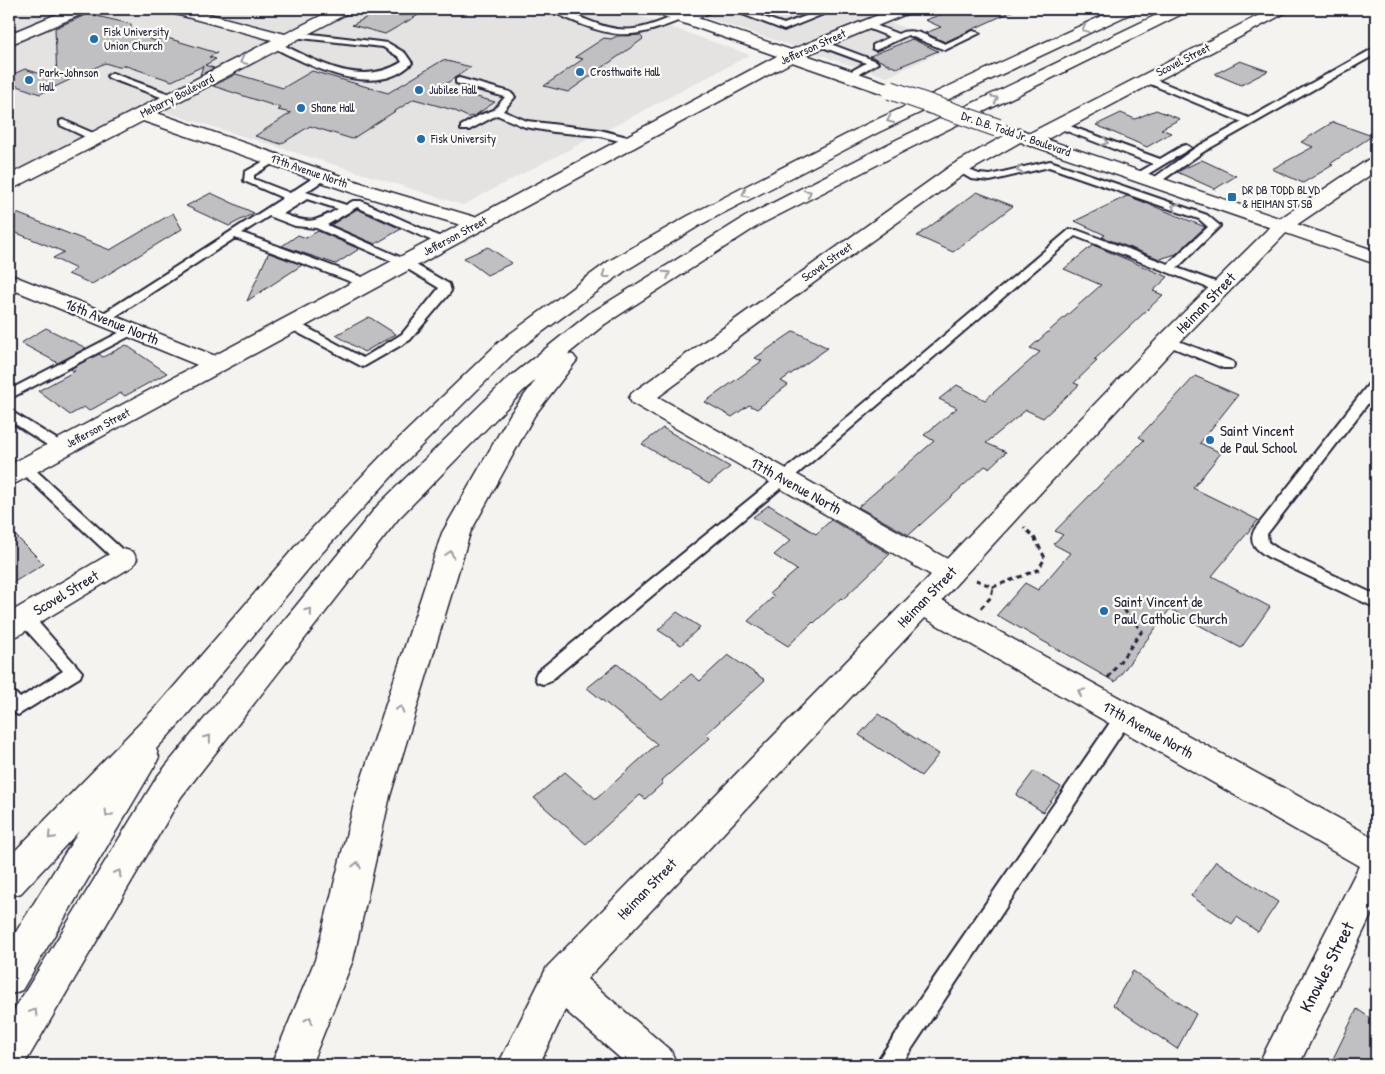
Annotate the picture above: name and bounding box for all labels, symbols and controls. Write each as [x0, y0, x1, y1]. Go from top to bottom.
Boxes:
place label: Fisk University Union Church [103, 23, 169, 54]
one-way arrow [1081, 23, 1090, 34]
street label: Jefferson Street [777, 24, 849, 69]
marker: Fisk University Union Church [88, 33, 100, 45]
street label: Scovel Street [1153, 38, 1213, 80]
one-way arrow [239, 55, 248, 65]
place label: Crosthwaite Hall [590, 63, 661, 80]
place label: Park-Johnson Hall [39, 64, 99, 95]
marker: Crosthwaite Hall [574, 66, 586, 78]
street label: Meharry Boulevard [137, 69, 217, 122]
marker: Park-Johnson Hall [23, 74, 35, 86]
place label: Jubilee Hall [429, 81, 478, 98]
marker: Jubilee Hall [413, 84, 425, 96]
one-way arrow [990, 95, 999, 105]
place label: Shane Hall [311, 99, 356, 116]
marker: Shane Hall [295, 102, 307, 114]
street label: Dr. D.B. Todd Jr. Boulevard [959, 107, 1073, 160]
one-way arrow [886, 114, 895, 124]
place label: Fisk University [430, 130, 496, 147]
marker: Fisk University [415, 133, 427, 145]
one-way arrow [1100, 136, 1109, 146]
street label: 17th Avenue North [268, 149, 350, 192]
one-way arrow [1017, 164, 1025, 174]
place label: DR DB TODD BLVD & HEIMAN ST SB [1242, 181, 1320, 212]
one-way arrow [742, 188, 751, 198]
one-way arrow [803, 189, 812, 199]
marker: DR DB TODD BLVD & HEIMAN ST SB [1226, 191, 1238, 203]
one-way arrow [1171, 203, 1180, 213]
street label: Jefferson Street [420, 211, 491, 260]
street label: Scovel Street [798, 237, 856, 285]
street label: Heiman Street [1171, 267, 1241, 338]
one-way arrow [602, 270, 611, 278]
one-way arrow [662, 270, 671, 280]
street label: 16th Avenue North [62, 293, 162, 350]
street label: Jefferson Street [63, 403, 134, 452]
place label: Saint Vincent de Paul School [1220, 420, 1297, 458]
marker: Saint Vincent de Paul School [1204, 434, 1216, 446]
street label: 17th Avenue North [747, 452, 845, 519]
one-way arrow [444, 550, 454, 559]
street label: Heiman Street [892, 561, 962, 632]
street label: Scovel Street [29, 564, 103, 620]
place label: Saint Vincent de Paul Catholic Church [1114, 591, 1227, 629]
marker: Saint Vincent de Paul Catholic Church [1098, 605, 1110, 617]
one-way arrow [304, 608, 312, 617]
one-way arrow [1078, 689, 1087, 699]
street label: 17th Avenue North [1099, 696, 1197, 763]
one-way arrow [395, 705, 405, 714]
one-way arrow [202, 734, 211, 744]
one-way arrow [105, 809, 115, 818]
one-way arrow [48, 831, 57, 840]
street label: Heiman Street [612, 853, 682, 924]
one-way arrow [351, 861, 362, 870]
one-way arrow [111, 869, 121, 878]
street label: Knowles Street [1293, 917, 1360, 1016]
one-way arrow [27, 1008, 37, 1017]
one-way arrow [303, 1016, 314, 1025]

